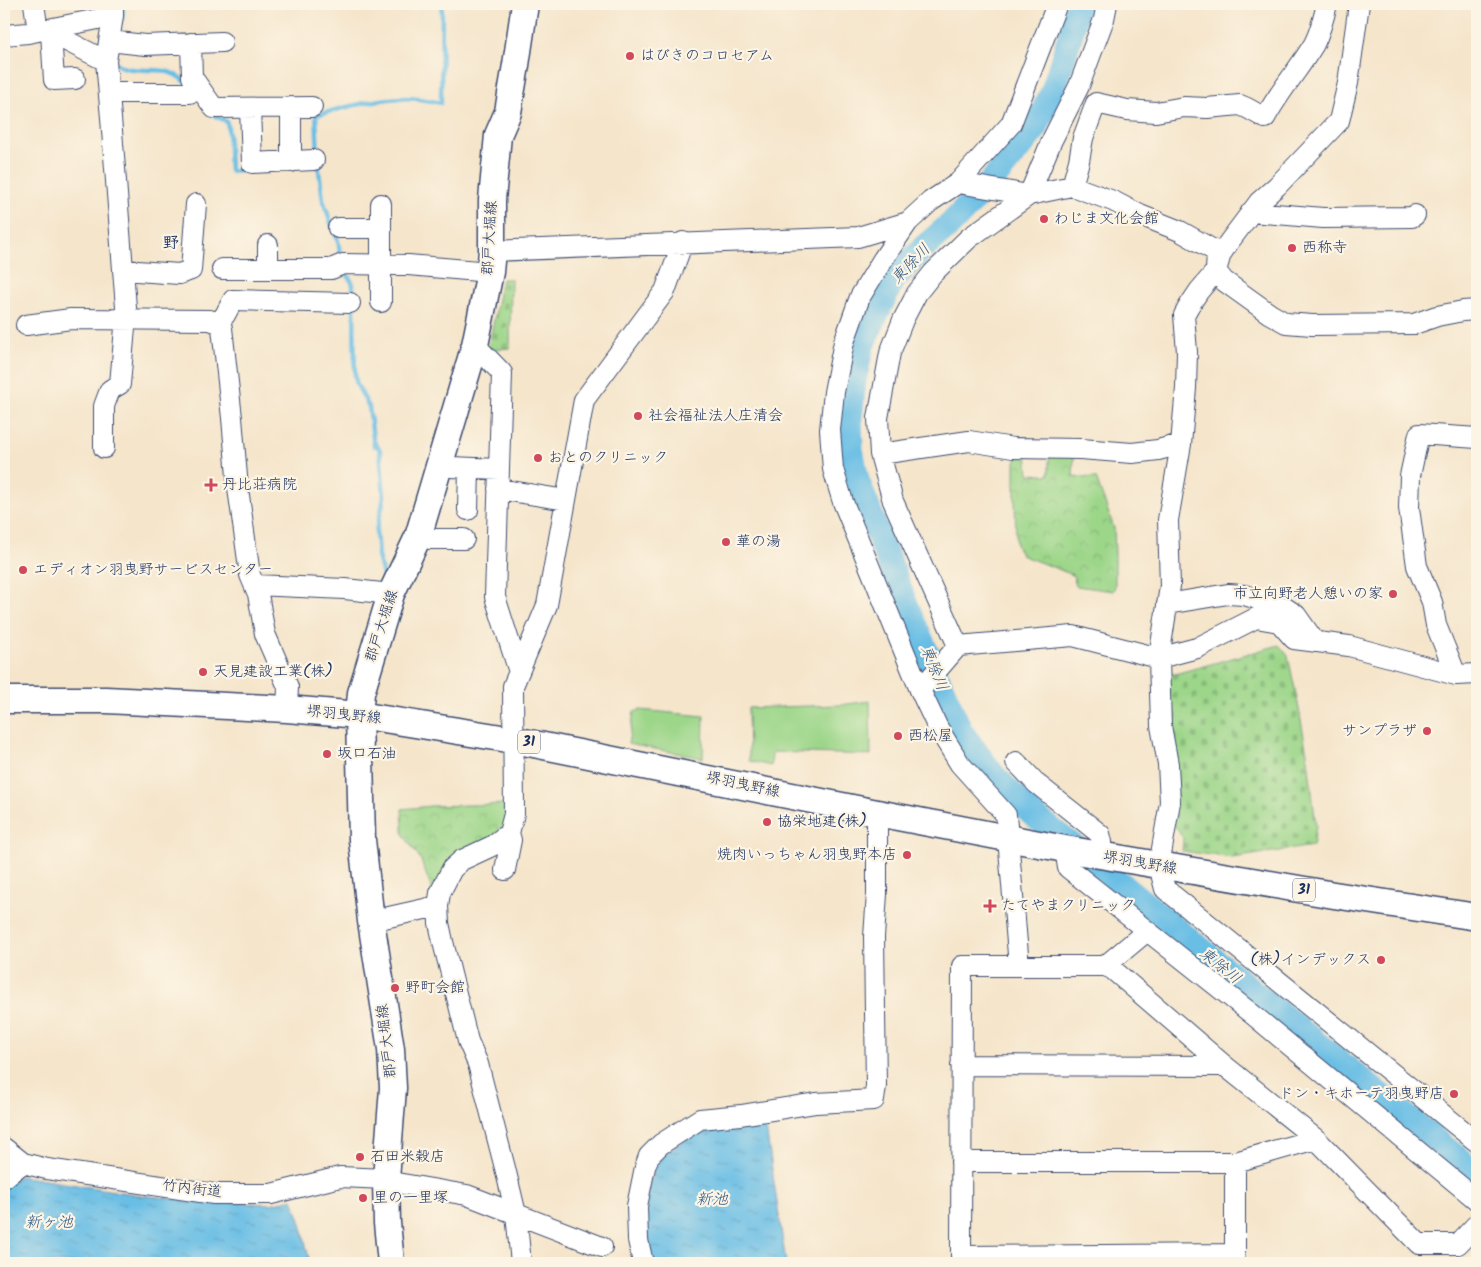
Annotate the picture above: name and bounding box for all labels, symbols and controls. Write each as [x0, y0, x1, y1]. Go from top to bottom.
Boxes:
place label: はびきのコロセアム [640, 44, 774, 68]
marker: はびきのコロセアム [624, 50, 636, 62]
street label: 郡戸大堀線 [476, 200, 504, 276]
place label: わじま文化会館 [1054, 207, 1159, 231]
marker: わじま文化会館 [1038, 213, 1050, 225]
district label: 野 [163, 231, 179, 256]
place label: 西称寺 [1302, 236, 1347, 260]
water label: 東除川 [885, 238, 937, 290]
marker: 西称寺 [1286, 242, 1298, 254]
place label: 社会福祉法人庄清会 [648, 404, 783, 428]
marker: 社会福祉法人庄清会 [632, 410, 644, 422]
place label: おとのクリニック [548, 446, 668, 470]
marker: おとのクリニック [532, 452, 544, 464]
place label: 丹比荘病院 [222, 473, 297, 497]
marker: 丹比荘病院 [204, 478, 218, 492]
place label: 華の湯 [736, 530, 781, 554]
marker: 華の湯 [720, 536, 732, 548]
place label: エディオン羽曳野サービスセンター [33, 558, 273, 582]
marker: エディオン羽曳野サービスセンター [17, 564, 29, 576]
place label: 市立向野老人憩いの家 [1233, 582, 1383, 606]
street label: 郡戸大堀線 [359, 587, 405, 665]
marker: 市立向野老人憩いの家 [1387, 588, 1399, 600]
water label: 東除川 [913, 641, 955, 695]
place label: 天見建設工業(株) [213, 660, 333, 684]
marker: 天見建設工業(株) [197, 666, 209, 678]
street label: 堺羽曳野線 [305, 699, 383, 731]
place label: サンプラザ [1342, 719, 1417, 743]
place label: 西松屋 [908, 724, 953, 748]
marker: サンプラザ [1421, 725, 1433, 737]
road number: 31 [518, 730, 540, 754]
marker: 西松屋 [892, 730, 904, 742]
place label: 坂口石油 [337, 742, 397, 766]
marker: 坂口石油 [321, 748, 333, 760]
street label: 堺羽曳野線 [704, 765, 782, 805]
place label: 協栄地建(株) [777, 810, 867, 834]
marker: 協栄地建(株) [761, 816, 773, 828]
place label: 焼肉いっちゃん羽曳野本店 [717, 843, 897, 867]
street label: 堺羽曳野線 [1101, 845, 1179, 881]
marker: 焼肉いっちゃん羽曳野本店 [901, 849, 913, 861]
road number: 31 [1293, 878, 1315, 902]
place label: たてやまクリニック [1001, 894, 1135, 918]
marker: たてやまクリニック [983, 899, 997, 913]
water label: 東除川 [1193, 941, 1247, 991]
place label: (株)インデックス [1251, 948, 1371, 972]
marker: (株)インデックス [1375, 954, 1387, 966]
place label: 野町会館 [405, 976, 465, 1000]
marker: 野町会館 [389, 982, 401, 994]
street label: 郡戸大堀線 [371, 1002, 403, 1080]
place label: ドン・キホーテ羽曳野店 [1279, 1082, 1444, 1106]
marker: ドン・キホーテ羽曳野店 [1448, 1088, 1460, 1100]
place label: 石田米穀店 [370, 1145, 445, 1169]
marker: 石田米穀店 [354, 1151, 366, 1163]
street label: 竹内街道 [161, 1173, 223, 1205]
place label: 里の一里塚 [373, 1186, 448, 1210]
water label: 新池 [696, 1187, 729, 1212]
marker: 里の一里塚 [357, 1192, 369, 1204]
water label: 新ヶ池 [25, 1210, 74, 1235]

